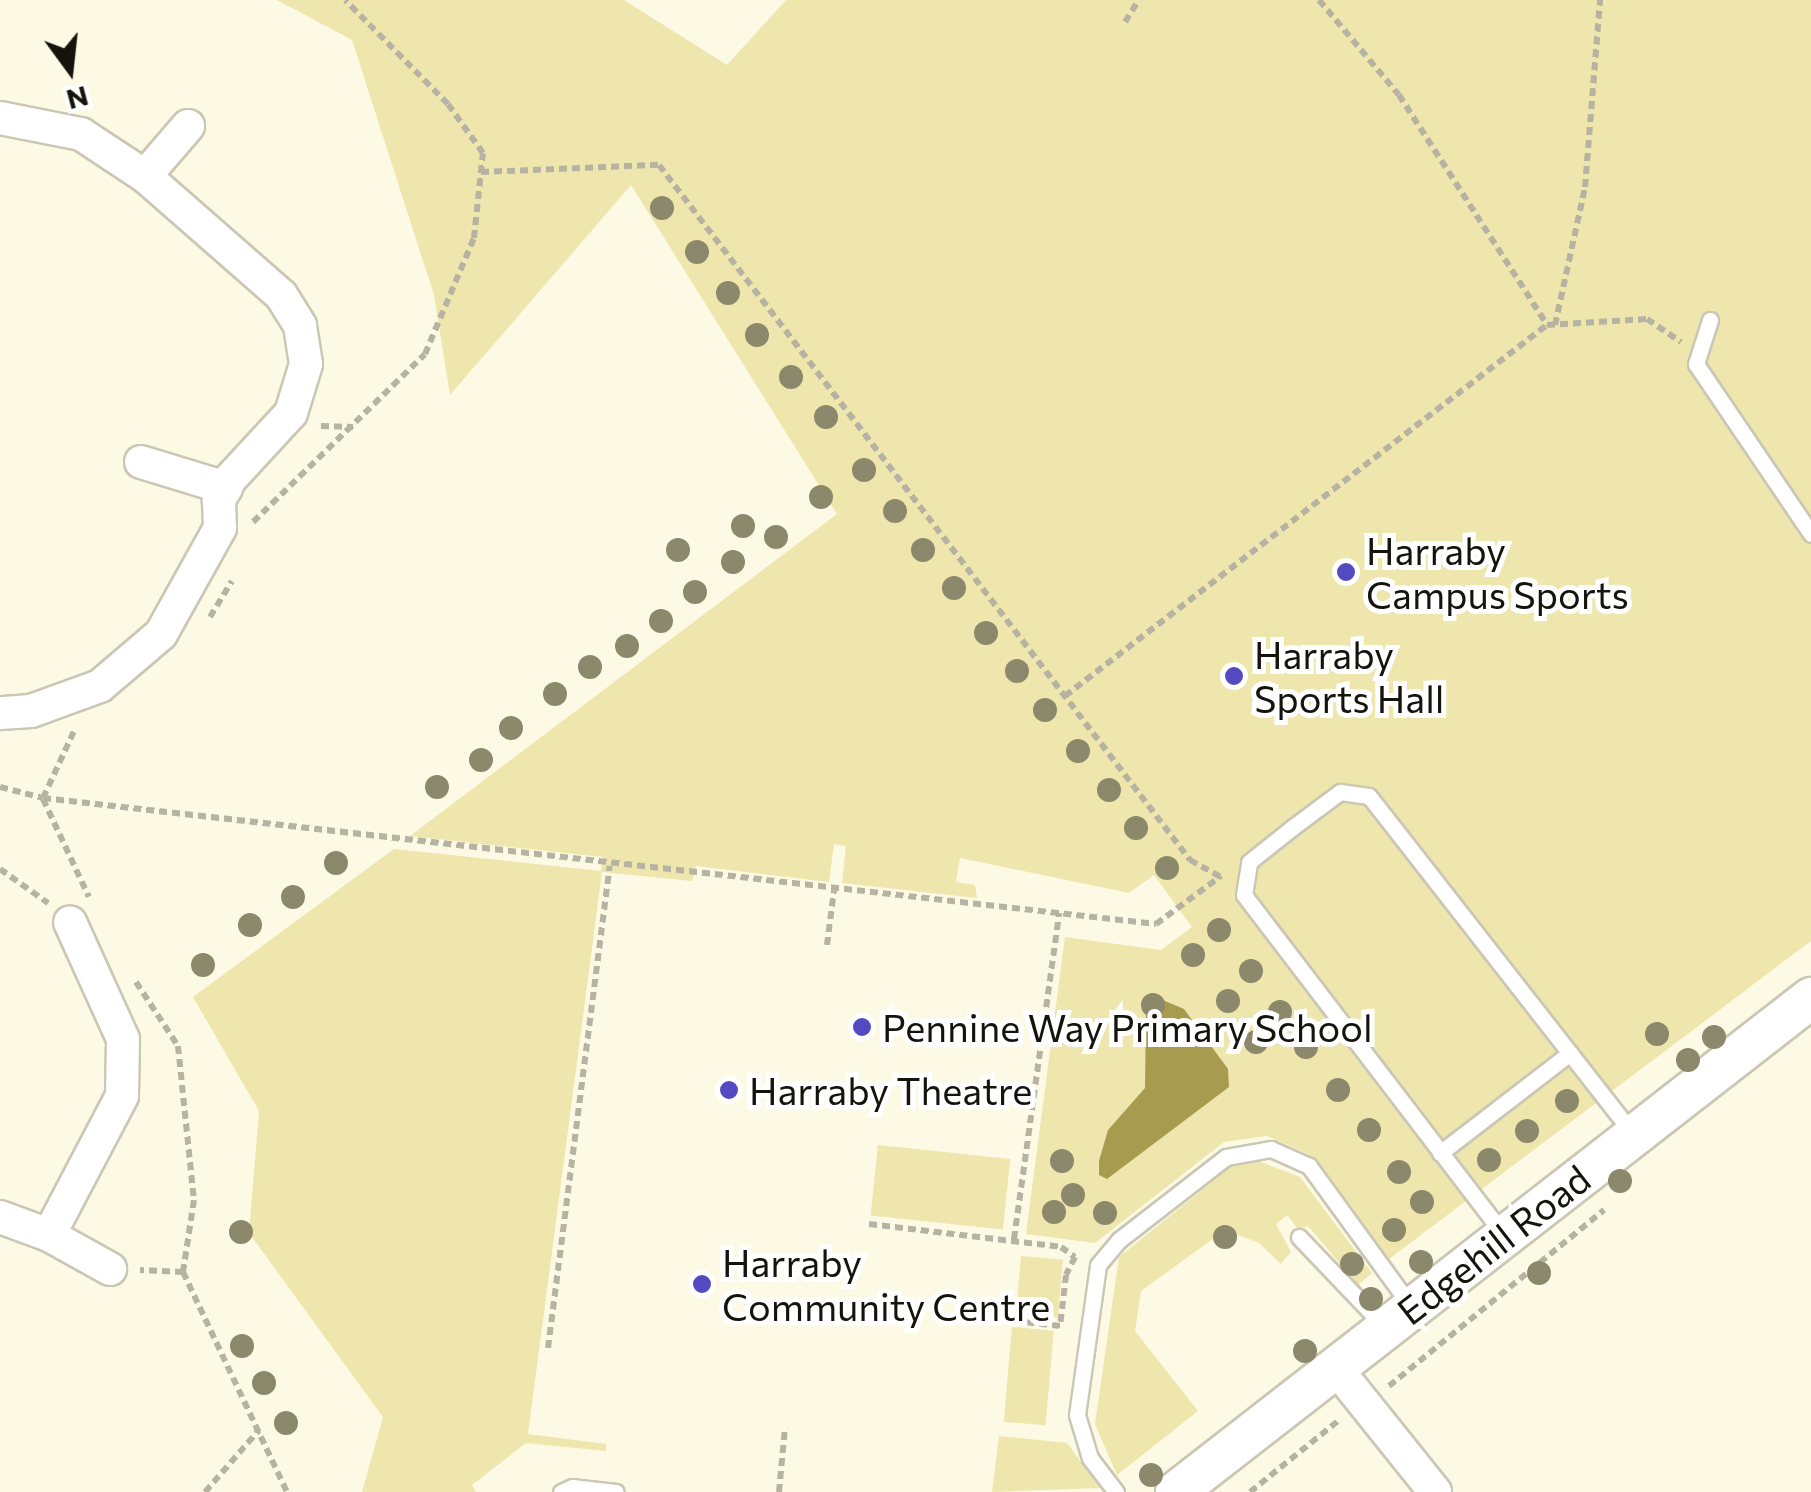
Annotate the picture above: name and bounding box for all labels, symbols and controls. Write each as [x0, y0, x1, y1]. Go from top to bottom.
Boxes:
north arrow [20, 20, 120, 120]
text: N [63, 80, 92, 118]
place label: Harraby Campus Sports [1366, 527, 1629, 616]
marker: Harraby Campus Sports [1335, 561, 1357, 583]
place label: Harraby Sports Hall [1254, 631, 1444, 721]
marker: Harraby Sports Hall [1223, 665, 1245, 687]
place label: Pennine Way Primary School [882, 1004, 1373, 1050]
marker: Pennine Way Primary School [851, 1016, 873, 1038]
place label: Harraby Theatre [749, 1067, 1032, 1113]
marker: Harraby Theatre [718, 1079, 740, 1101]
street label: Edgehill Road [1388, 1155, 1598, 1333]
place label: Harraby Community Centre [722, 1239, 1050, 1328]
marker: Harraby Community Centre [691, 1273, 713, 1295]

